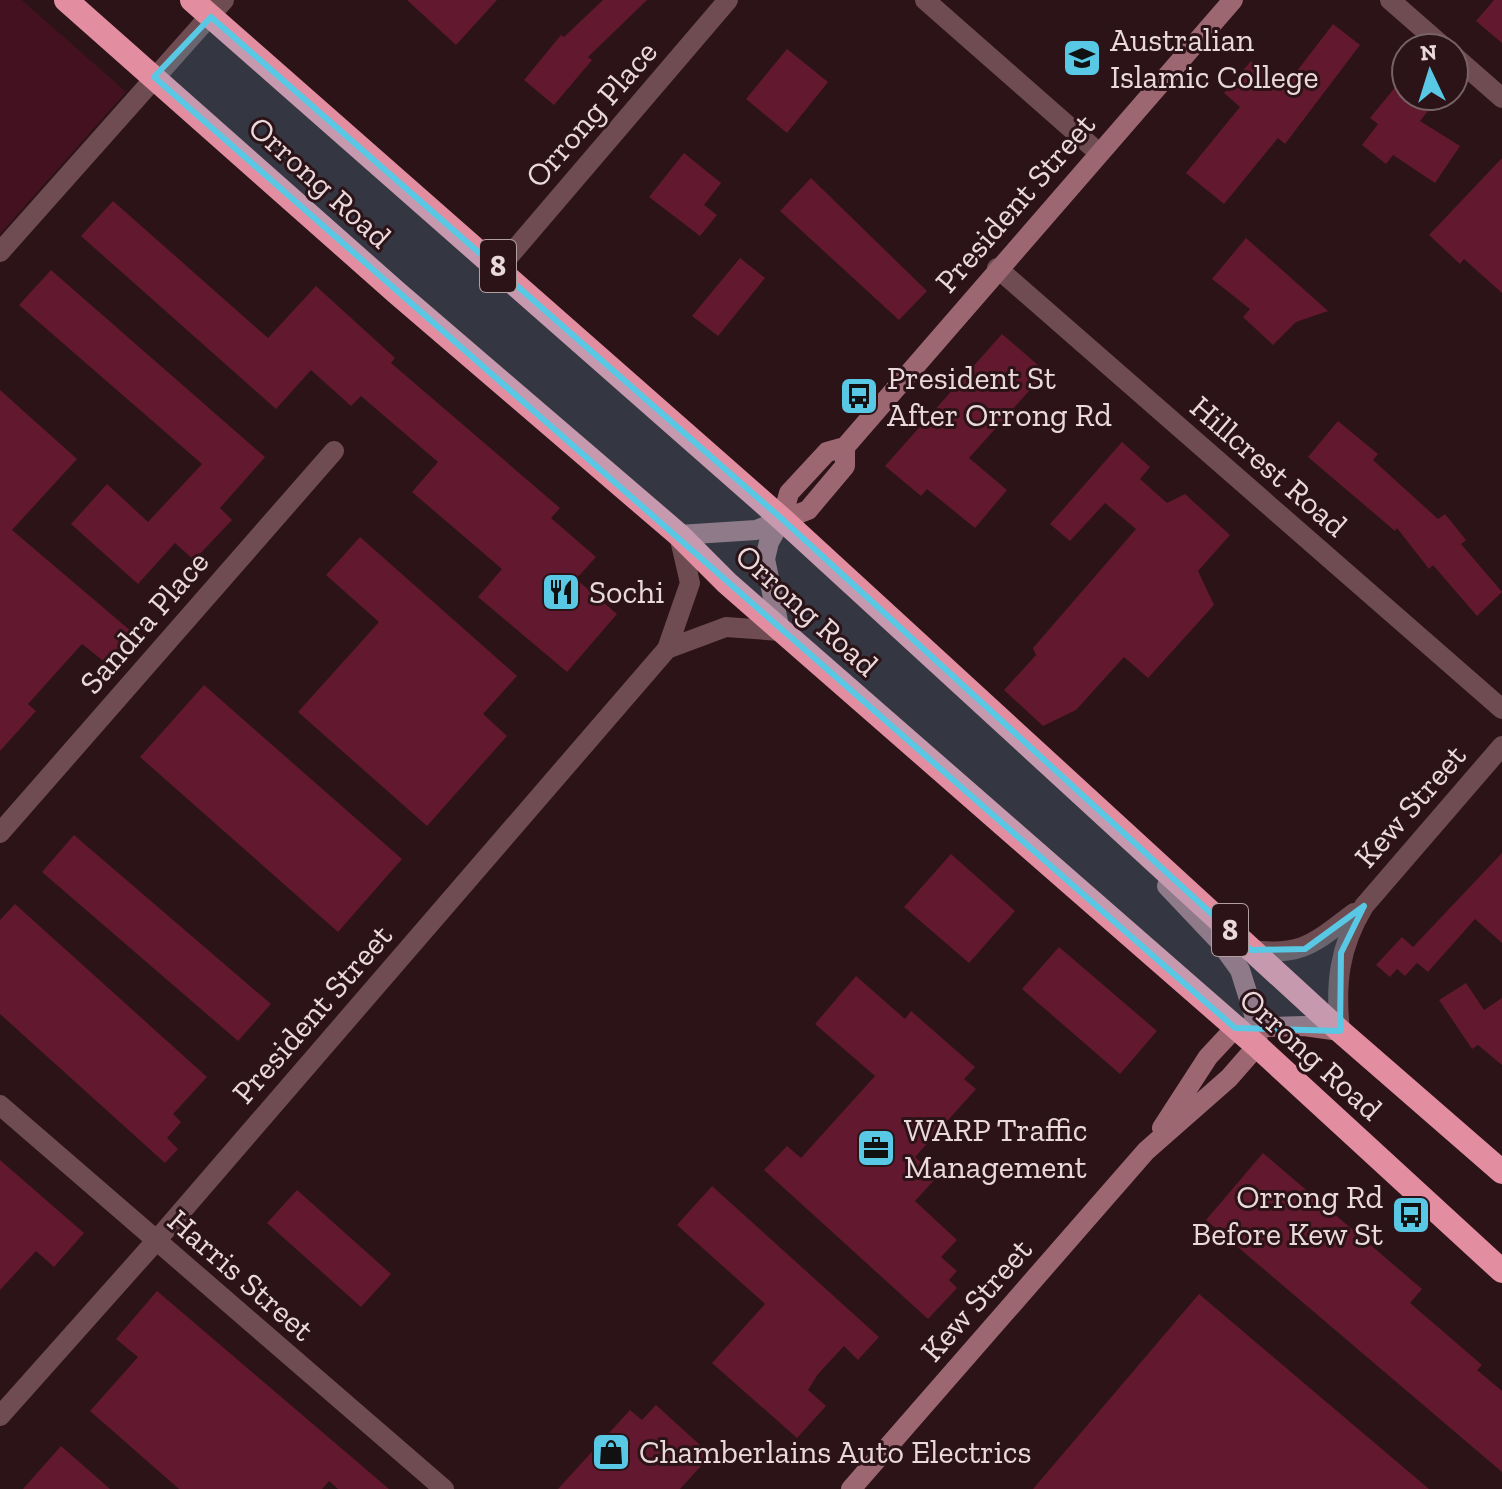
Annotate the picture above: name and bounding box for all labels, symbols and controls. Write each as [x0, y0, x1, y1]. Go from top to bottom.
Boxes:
place label: Australian Islamic College [1110, 21, 1318, 96]
north arrow [1390, 32, 1470, 112]
street label: Orrong Place [517, 33, 665, 195]
school or university icon: Australian Islamic College [1061, 37, 1103, 79]
text: N [1419, 38, 1438, 67]
street label: President Street [927, 106, 1103, 300]
street label: Orrong Road [241, 108, 399, 256]
road number: 8 [480, 240, 516, 292]
place label: President St After Orrong Rd [887, 359, 1112, 434]
bus stop icon: President St After Orrong Rd [838, 375, 880, 417]
street label: Hillcrest Road [1183, 388, 1356, 545]
street label: Orrong Road [728, 536, 886, 684]
street label: Sandra Place [72, 543, 216, 701]
restaurant icon: Sochi [540, 571, 582, 613]
place label: Sochi [589, 573, 664, 611]
street label: Kew Street [1346, 737, 1474, 875]
road number: 8 [1212, 904, 1248, 956]
street label: President Street [224, 917, 400, 1111]
street label: Orrong Road [1232, 980, 1390, 1128]
place label: WARP Traffic Management [904, 1111, 1088, 1186]
office icon: WARP Traffic Management [855, 1127, 897, 1169]
place label: Orrong Rd Before Kew St [1192, 1178, 1383, 1253]
bus stop icon: Orrong Rd Before Kew St [1390, 1194, 1432, 1236]
street label: Harris Street [160, 1201, 322, 1349]
street label: Kew Street [912, 1231, 1040, 1369]
shop icon: Chamberlains Auto Electrics [590, 1431, 632, 1473]
place label: Chamberlains Auto Electrics [639, 1433, 1032, 1471]

